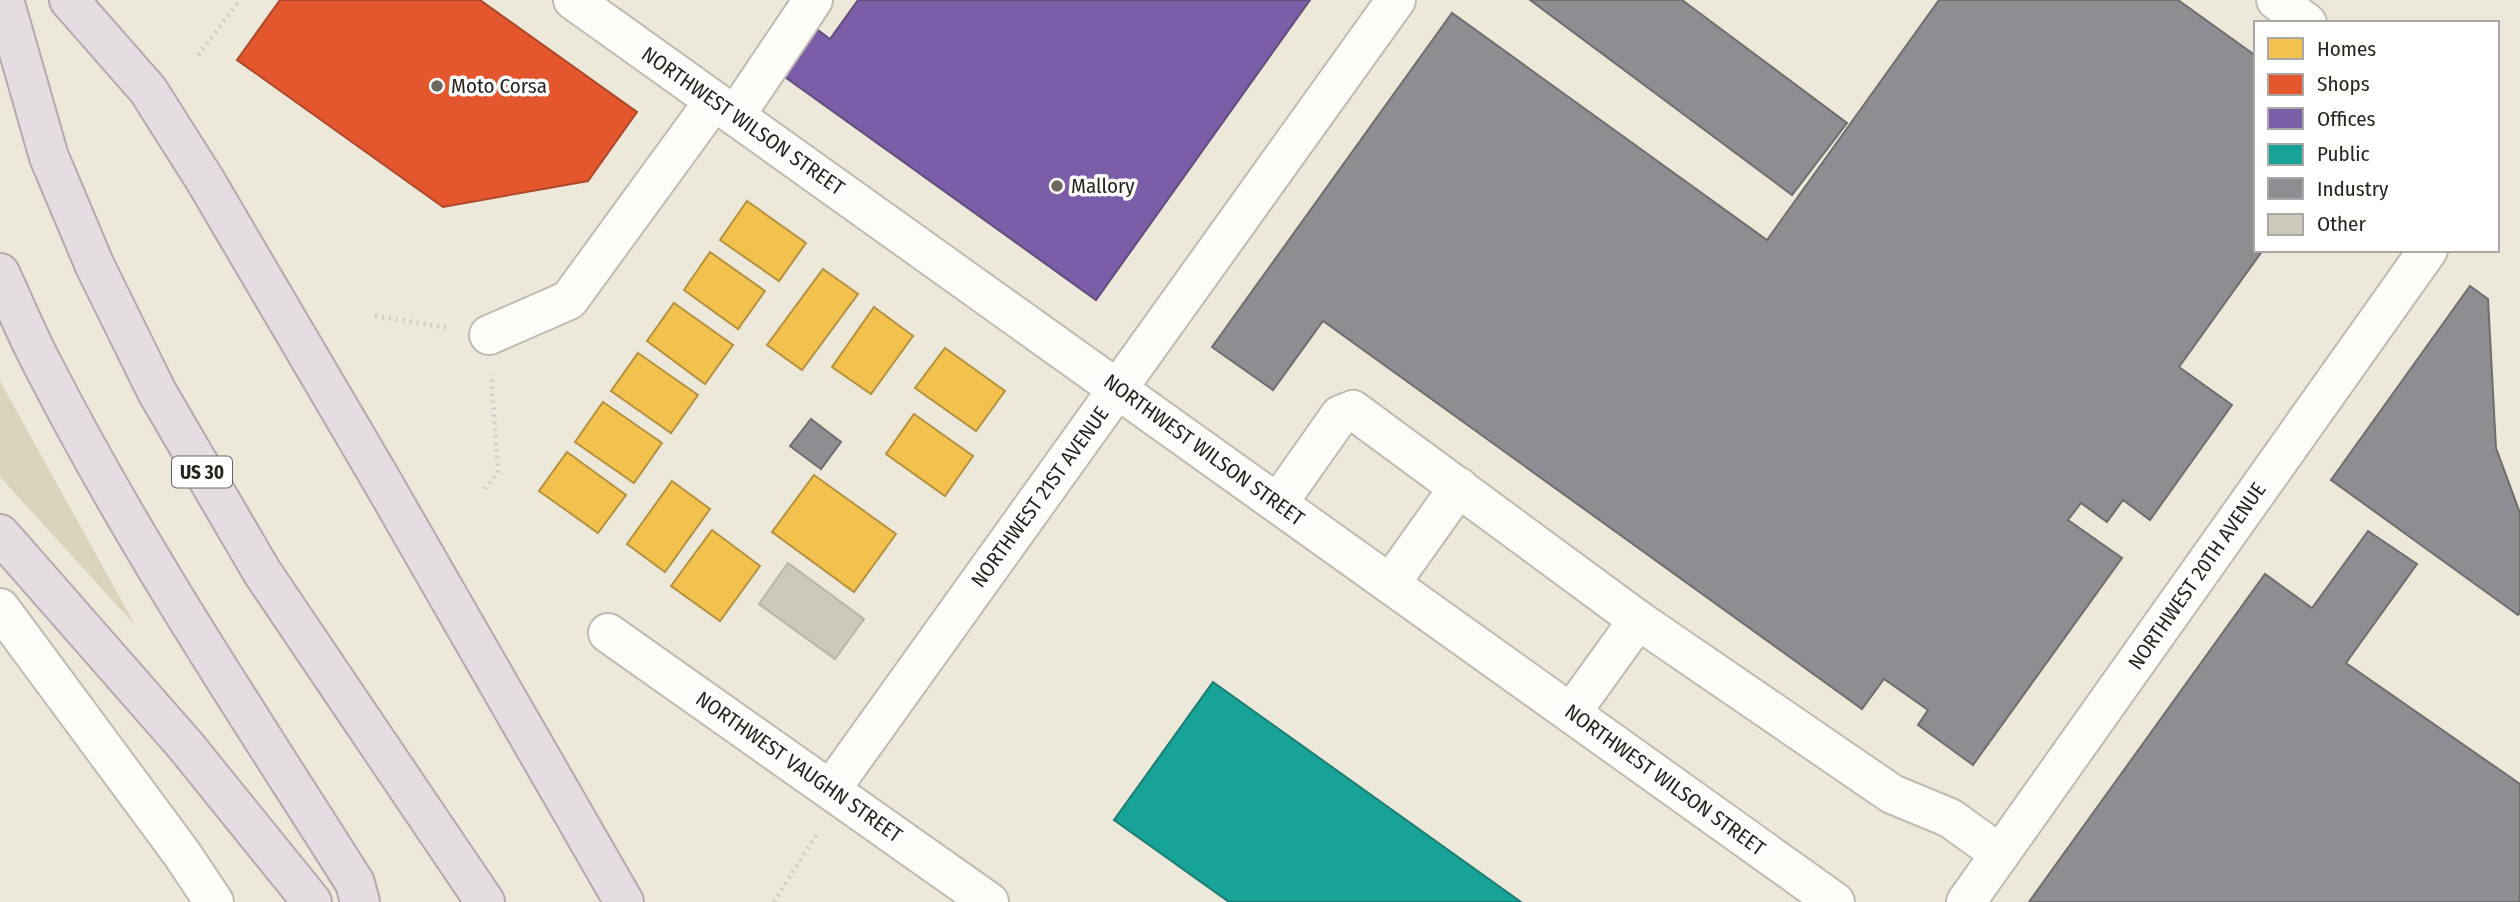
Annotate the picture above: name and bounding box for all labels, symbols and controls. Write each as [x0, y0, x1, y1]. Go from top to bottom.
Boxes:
legend [2254, 21, 2499, 252]
text: Homes [2317, 36, 2376, 62]
street label: NORTHWEST WILSON STREET [637, 41, 850, 201]
text: Shops [2317, 71, 2370, 97]
place label: Moto Corsa [451, 73, 547, 99]
marker: Moto Corsa [429, 78, 445, 94]
text: Offices [2317, 106, 2376, 132]
text: Public [2317, 141, 2369, 167]
place label: Mallory [1071, 173, 1135, 199]
text: Industry [2317, 176, 2389, 202]
marker: Mallory [1049, 178, 1065, 194]
text: Other [2317, 211, 2366, 237]
street label: NORTHWEST WILSON STREET [1099, 369, 1310, 532]
street label: NORTHWEST 21ST AVENUE [966, 401, 1114, 593]
road number: US 30 [172, 457, 232, 488]
street label: NORTHWEST 20TH AVENUE [2123, 477, 2272, 675]
street label: NORTHWEST VAUGHN STREET [691, 686, 907, 848]
street label: NORTHWEST WILSON STREET [1560, 699, 1771, 862]

